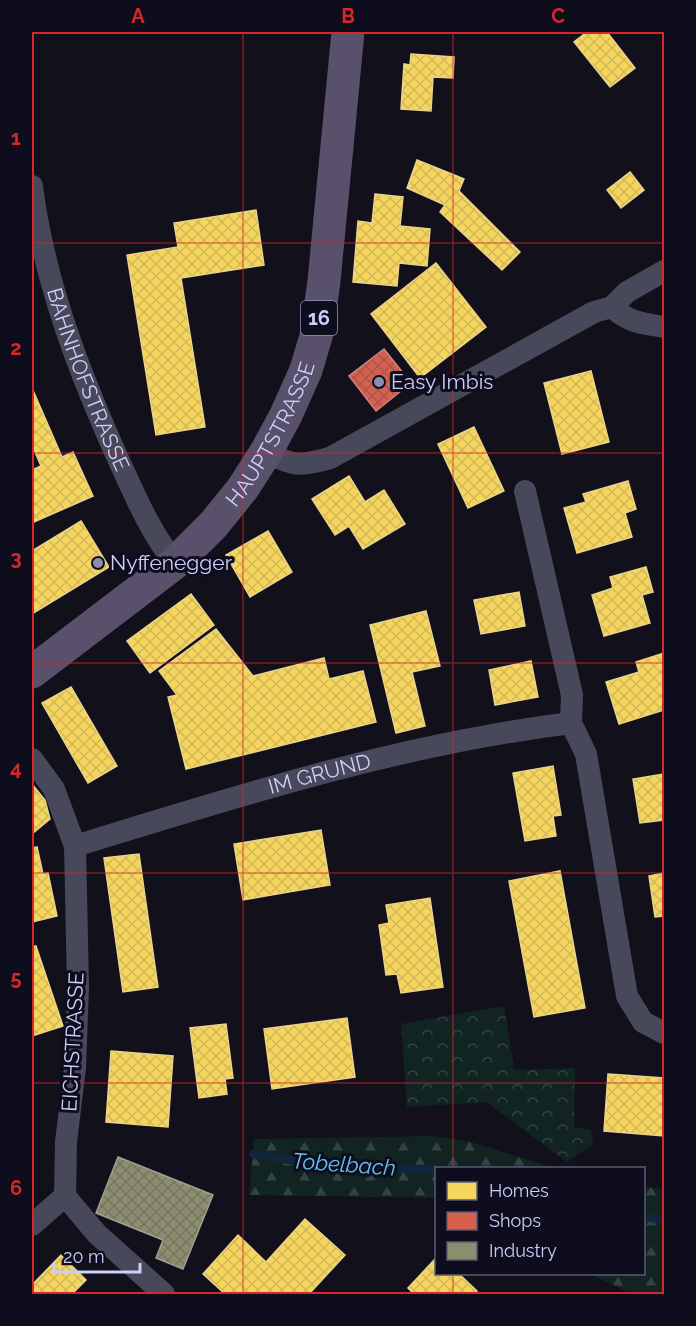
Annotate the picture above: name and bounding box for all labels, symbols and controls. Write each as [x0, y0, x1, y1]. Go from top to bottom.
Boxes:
text: A [131, 4, 145, 28]
text: B [341, 4, 355, 28]
text: C [551, 4, 565, 28]
text: 1 [11, 126, 21, 150]
street label: BAHNHOFSTRASSE [42, 285, 135, 475]
road number: 16 [301, 301, 337, 335]
text: 2 [10, 336, 22, 360]
street label: HAUPTSTRASSE [220, 359, 320, 511]
place label: Easy Imbis [391, 369, 493, 394]
marker: Easy Imbis [372, 375, 386, 389]
text: 3 [10, 546, 22, 570]
place label: Nyffenegger [110, 550, 233, 575]
marker: Nyffenegger [91, 556, 105, 570]
street label: IM GRUND [265, 748, 373, 799]
text: 4 [10, 756, 22, 780]
text: 5 [10, 966, 22, 990]
street label: EICHSTRASSE [56, 972, 89, 1112]
water label: Tobelbach [291, 1147, 397, 1181]
legend [435, 1167, 645, 1275]
text: 6 [10, 1176, 22, 1200]
text: Homes [489, 1180, 549, 1201]
text: Shops [489, 1210, 541, 1231]
scale bar [54, 1236, 140, 1274]
text: Industry [489, 1240, 557, 1261]
text: 20 m [63, 1246, 105, 1267]

